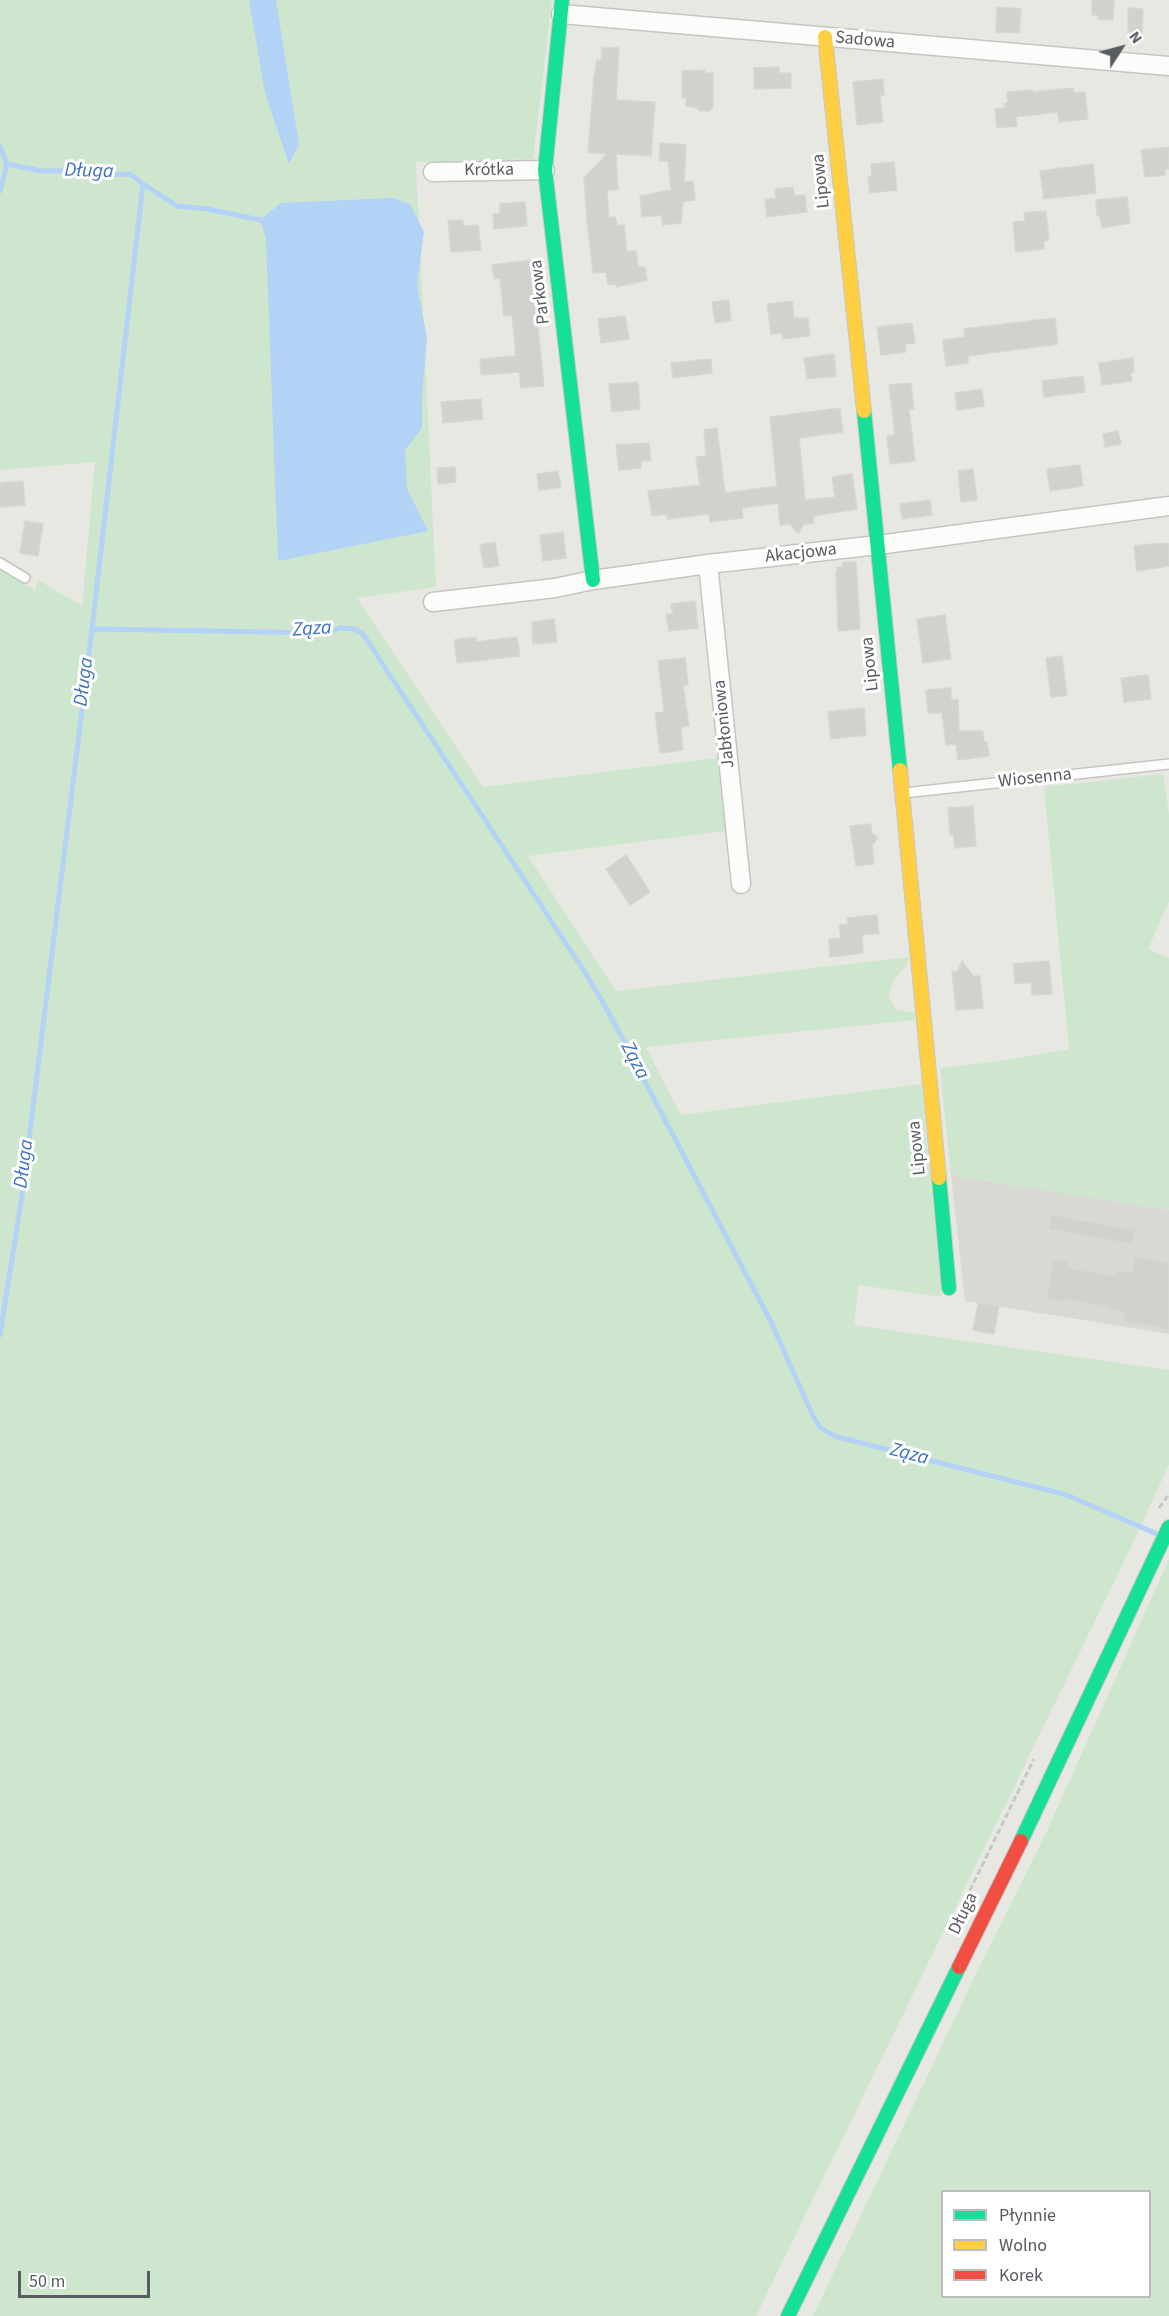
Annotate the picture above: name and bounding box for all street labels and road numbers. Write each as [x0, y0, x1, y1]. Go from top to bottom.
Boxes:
street label: Sadowa [834, 28, 896, 54]
street label: Lipowa [808, 153, 836, 209]
street label: Krótka [464, 160, 514, 182]
street label: Parkowa [526, 259, 556, 325]
street label: Akacjowa [764, 540, 838, 568]
street label: Lipowa [857, 636, 885, 692]
street label: Jabłoniowa [710, 679, 740, 769]
street label: Wiosenna [997, 764, 1073, 794]
street label: Lipowa [904, 1120, 932, 1176]
street label: Długa [945, 1889, 983, 1939]

